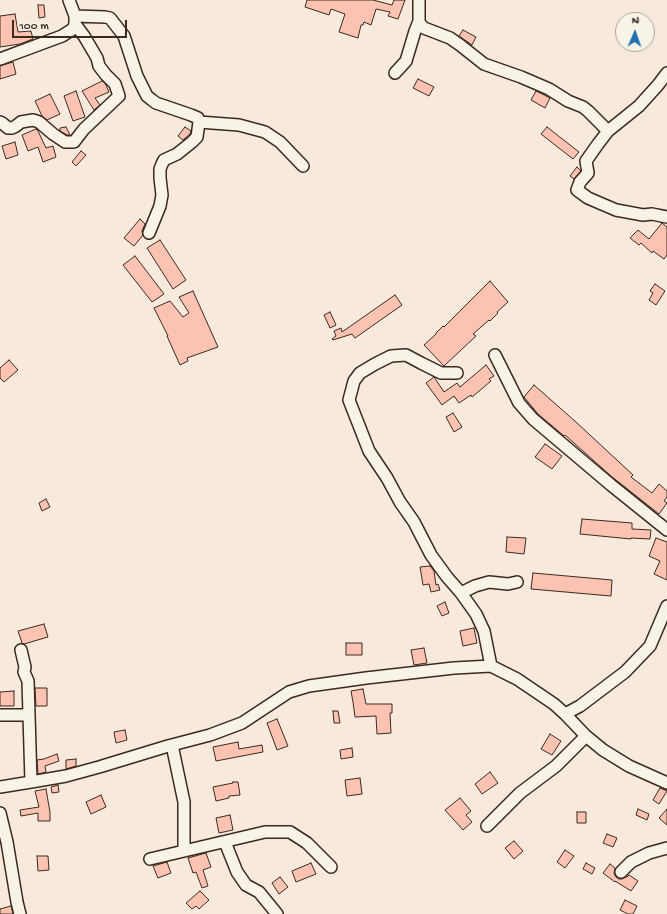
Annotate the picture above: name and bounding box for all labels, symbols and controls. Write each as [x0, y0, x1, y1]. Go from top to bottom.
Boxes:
scale bar [14, 12, 129, 38]
north arrow [615, 12, 655, 52]
text: N [632, 15, 639, 27]
text: 100 m [19, 20, 49, 34]

